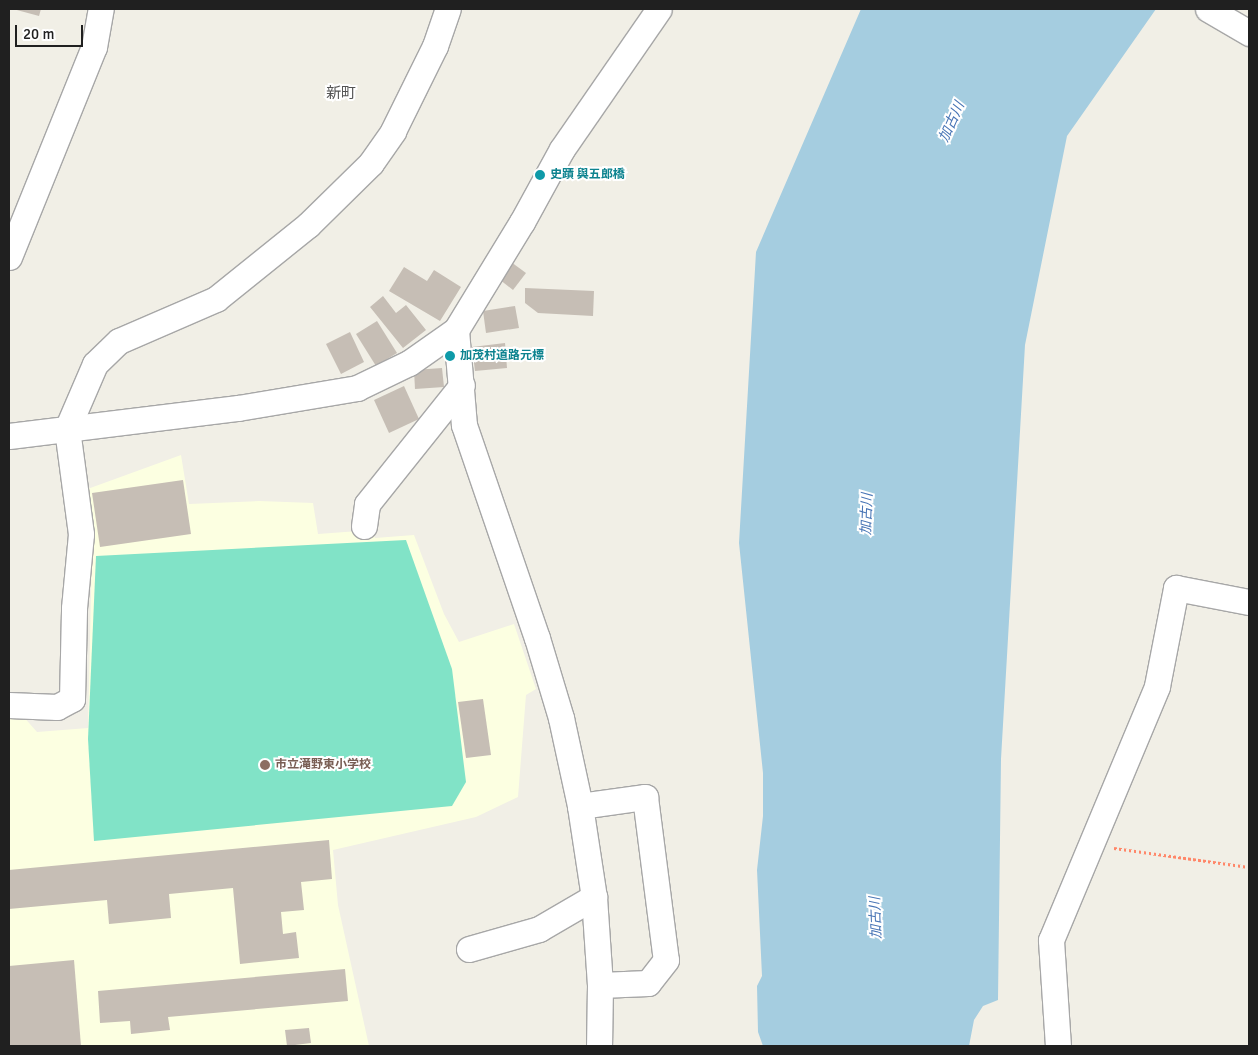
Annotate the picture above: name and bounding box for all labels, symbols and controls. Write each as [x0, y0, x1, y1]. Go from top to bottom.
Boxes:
scale bar [18, 15, 85, 47]
text: 20 m [23, 25, 54, 43]
district label: 新町 [326, 85, 356, 103]
water label: 加古川 [936, 99, 968, 145]
place label: 史蹟 與五郎橋 [550, 168, 625, 182]
marker: 史蹟 與五郎橋 [534, 169, 546, 181]
place label: 加茂村道路元標 [460, 349, 544, 363]
marker: 加茂村道路元標 [444, 350, 456, 362]
water label: 加古川 [858, 493, 876, 535]
place label: 市立滝野東小学校 [275, 758, 371, 772]
marker: 市立滝野東小学校 [259, 759, 271, 771]
water label: 加古川 [867, 897, 885, 939]

